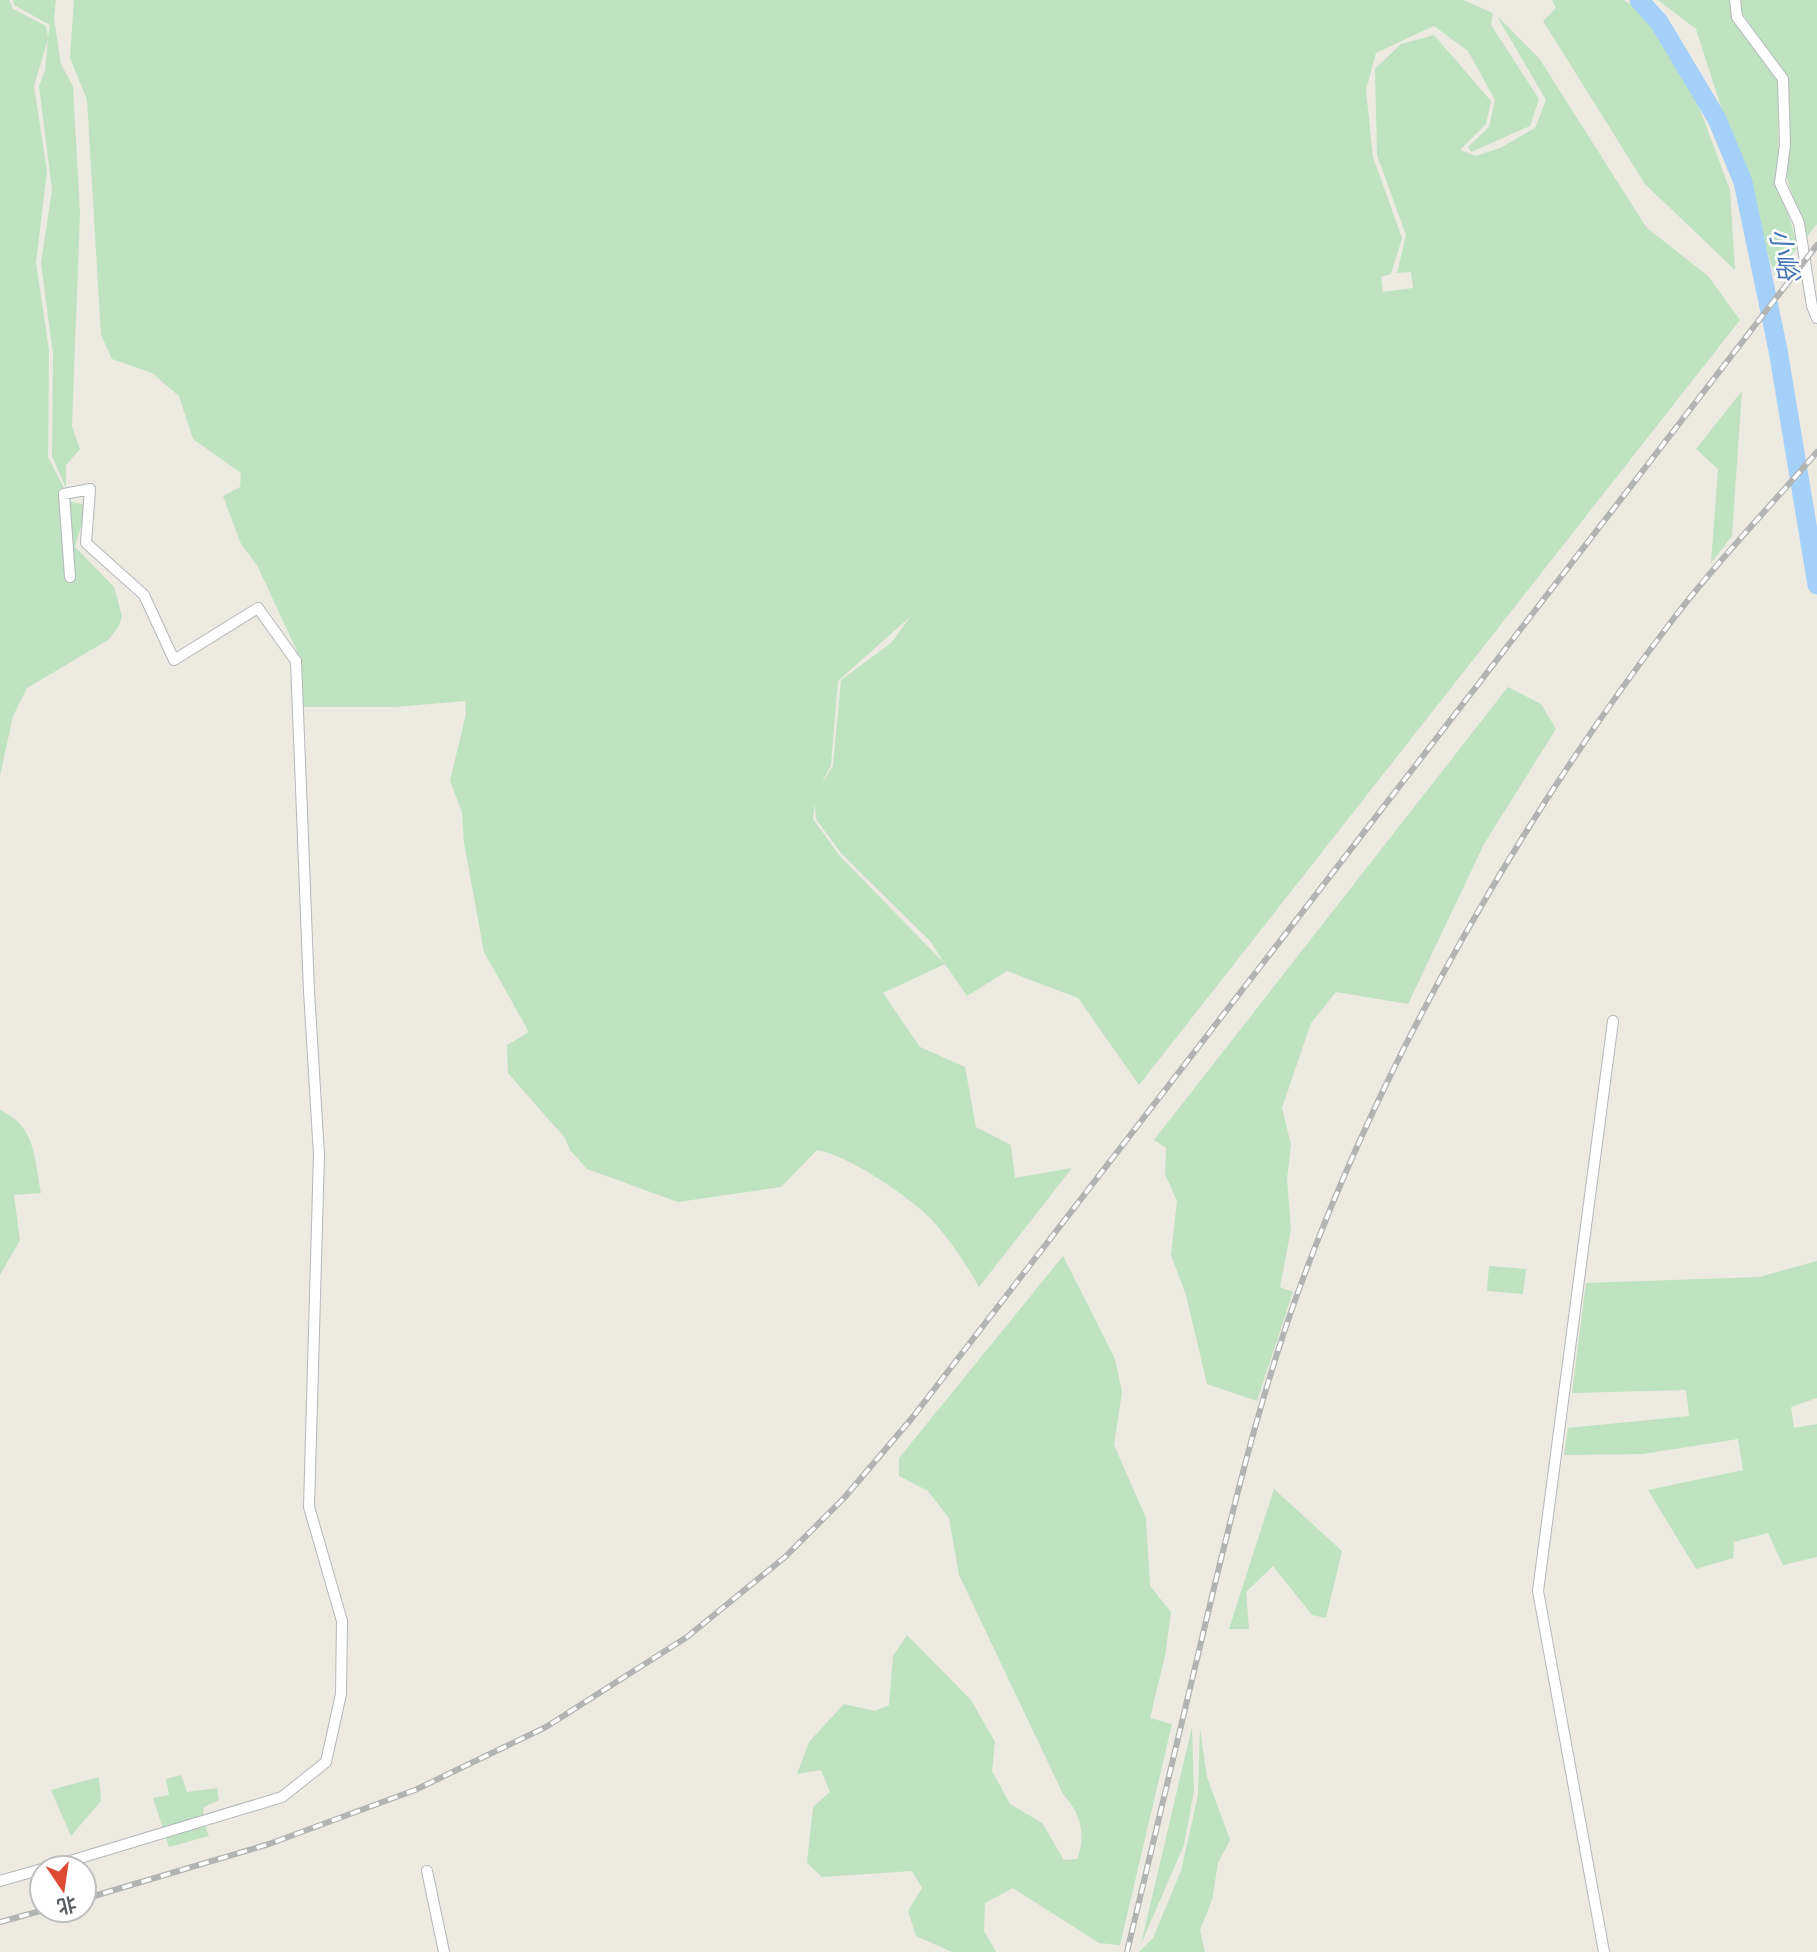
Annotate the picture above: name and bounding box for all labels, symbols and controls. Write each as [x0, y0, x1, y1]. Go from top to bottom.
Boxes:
water label: 小峪 [1762, 225, 1807, 286]
north arrow [28, 1854, 98, 1924]
text: 北 [55, 1891, 79, 1919]

